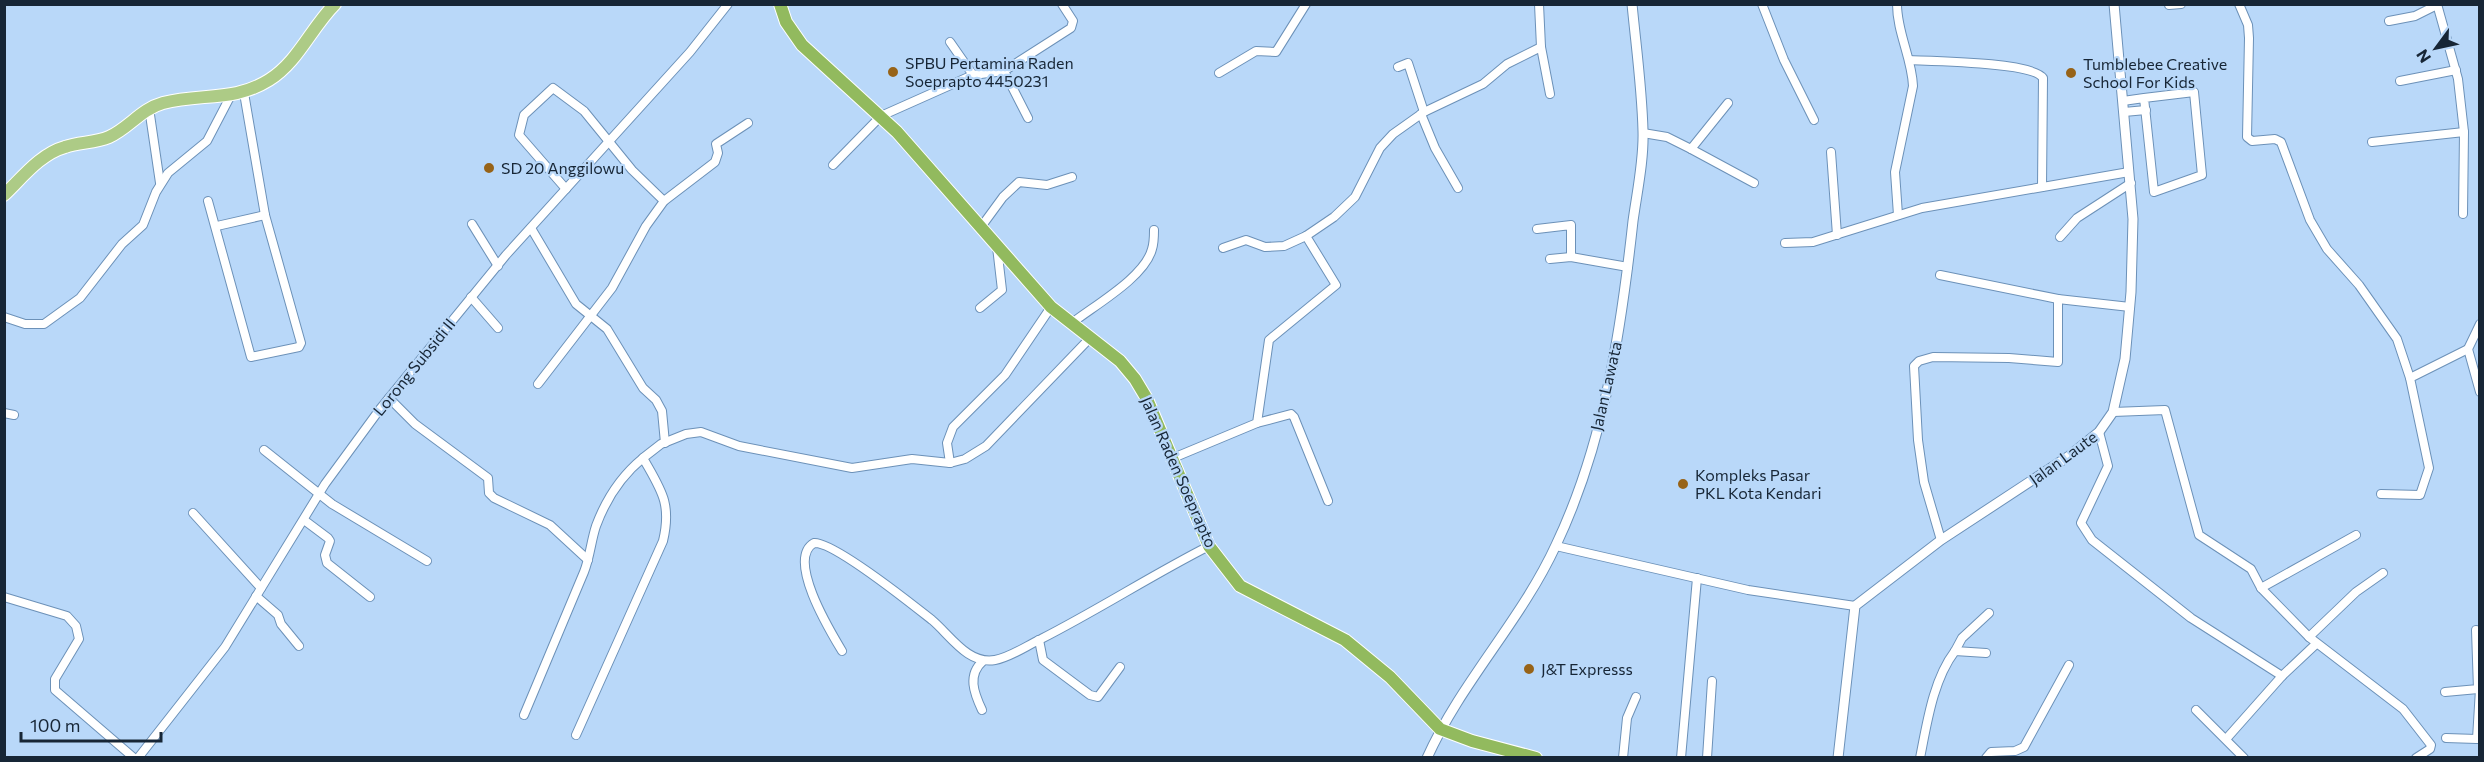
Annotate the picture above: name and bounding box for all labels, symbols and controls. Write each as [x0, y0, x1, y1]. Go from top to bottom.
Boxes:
north arrow [2406, 18, 2466, 78]
text: N [2412, 46, 2434, 67]
place label: SPBU Pertamina Raden Soeprapto 4450231 [905, 53, 1074, 90]
place label: Tumblebee Creative School For Kids [2083, 54, 2227, 91]
marker: SPBU Pertamina Raden Soeprapto 4450231 [886, 65, 900, 79]
marker: Tumblebee Creative School For Kids [2064, 66, 2078, 80]
place label: SD 20 Anggilowu [501, 158, 624, 177]
marker: SD 20 Anggilowu [482, 161, 496, 175]
street label: Lorong Subsidi II [369, 314, 459, 419]
street label: Jalan Lawata [1586, 339, 1625, 432]
street label: Jalan Raden Soeprapto [1138, 393, 1221, 550]
street label: Jalan Laute [2025, 427, 2100, 489]
place label: Kompleks Pasar PKL Kota Kendari [1695, 465, 1822, 502]
marker: Kompleks Pasar PKL Kota Kendari [1676, 477, 1690, 491]
place label: J&T Expresss [1541, 659, 1633, 678]
marker: J&T Expresss [1522, 662, 1536, 676]
scale bar [21, 705, 160, 743]
text: 100 m [30, 714, 80, 736]

